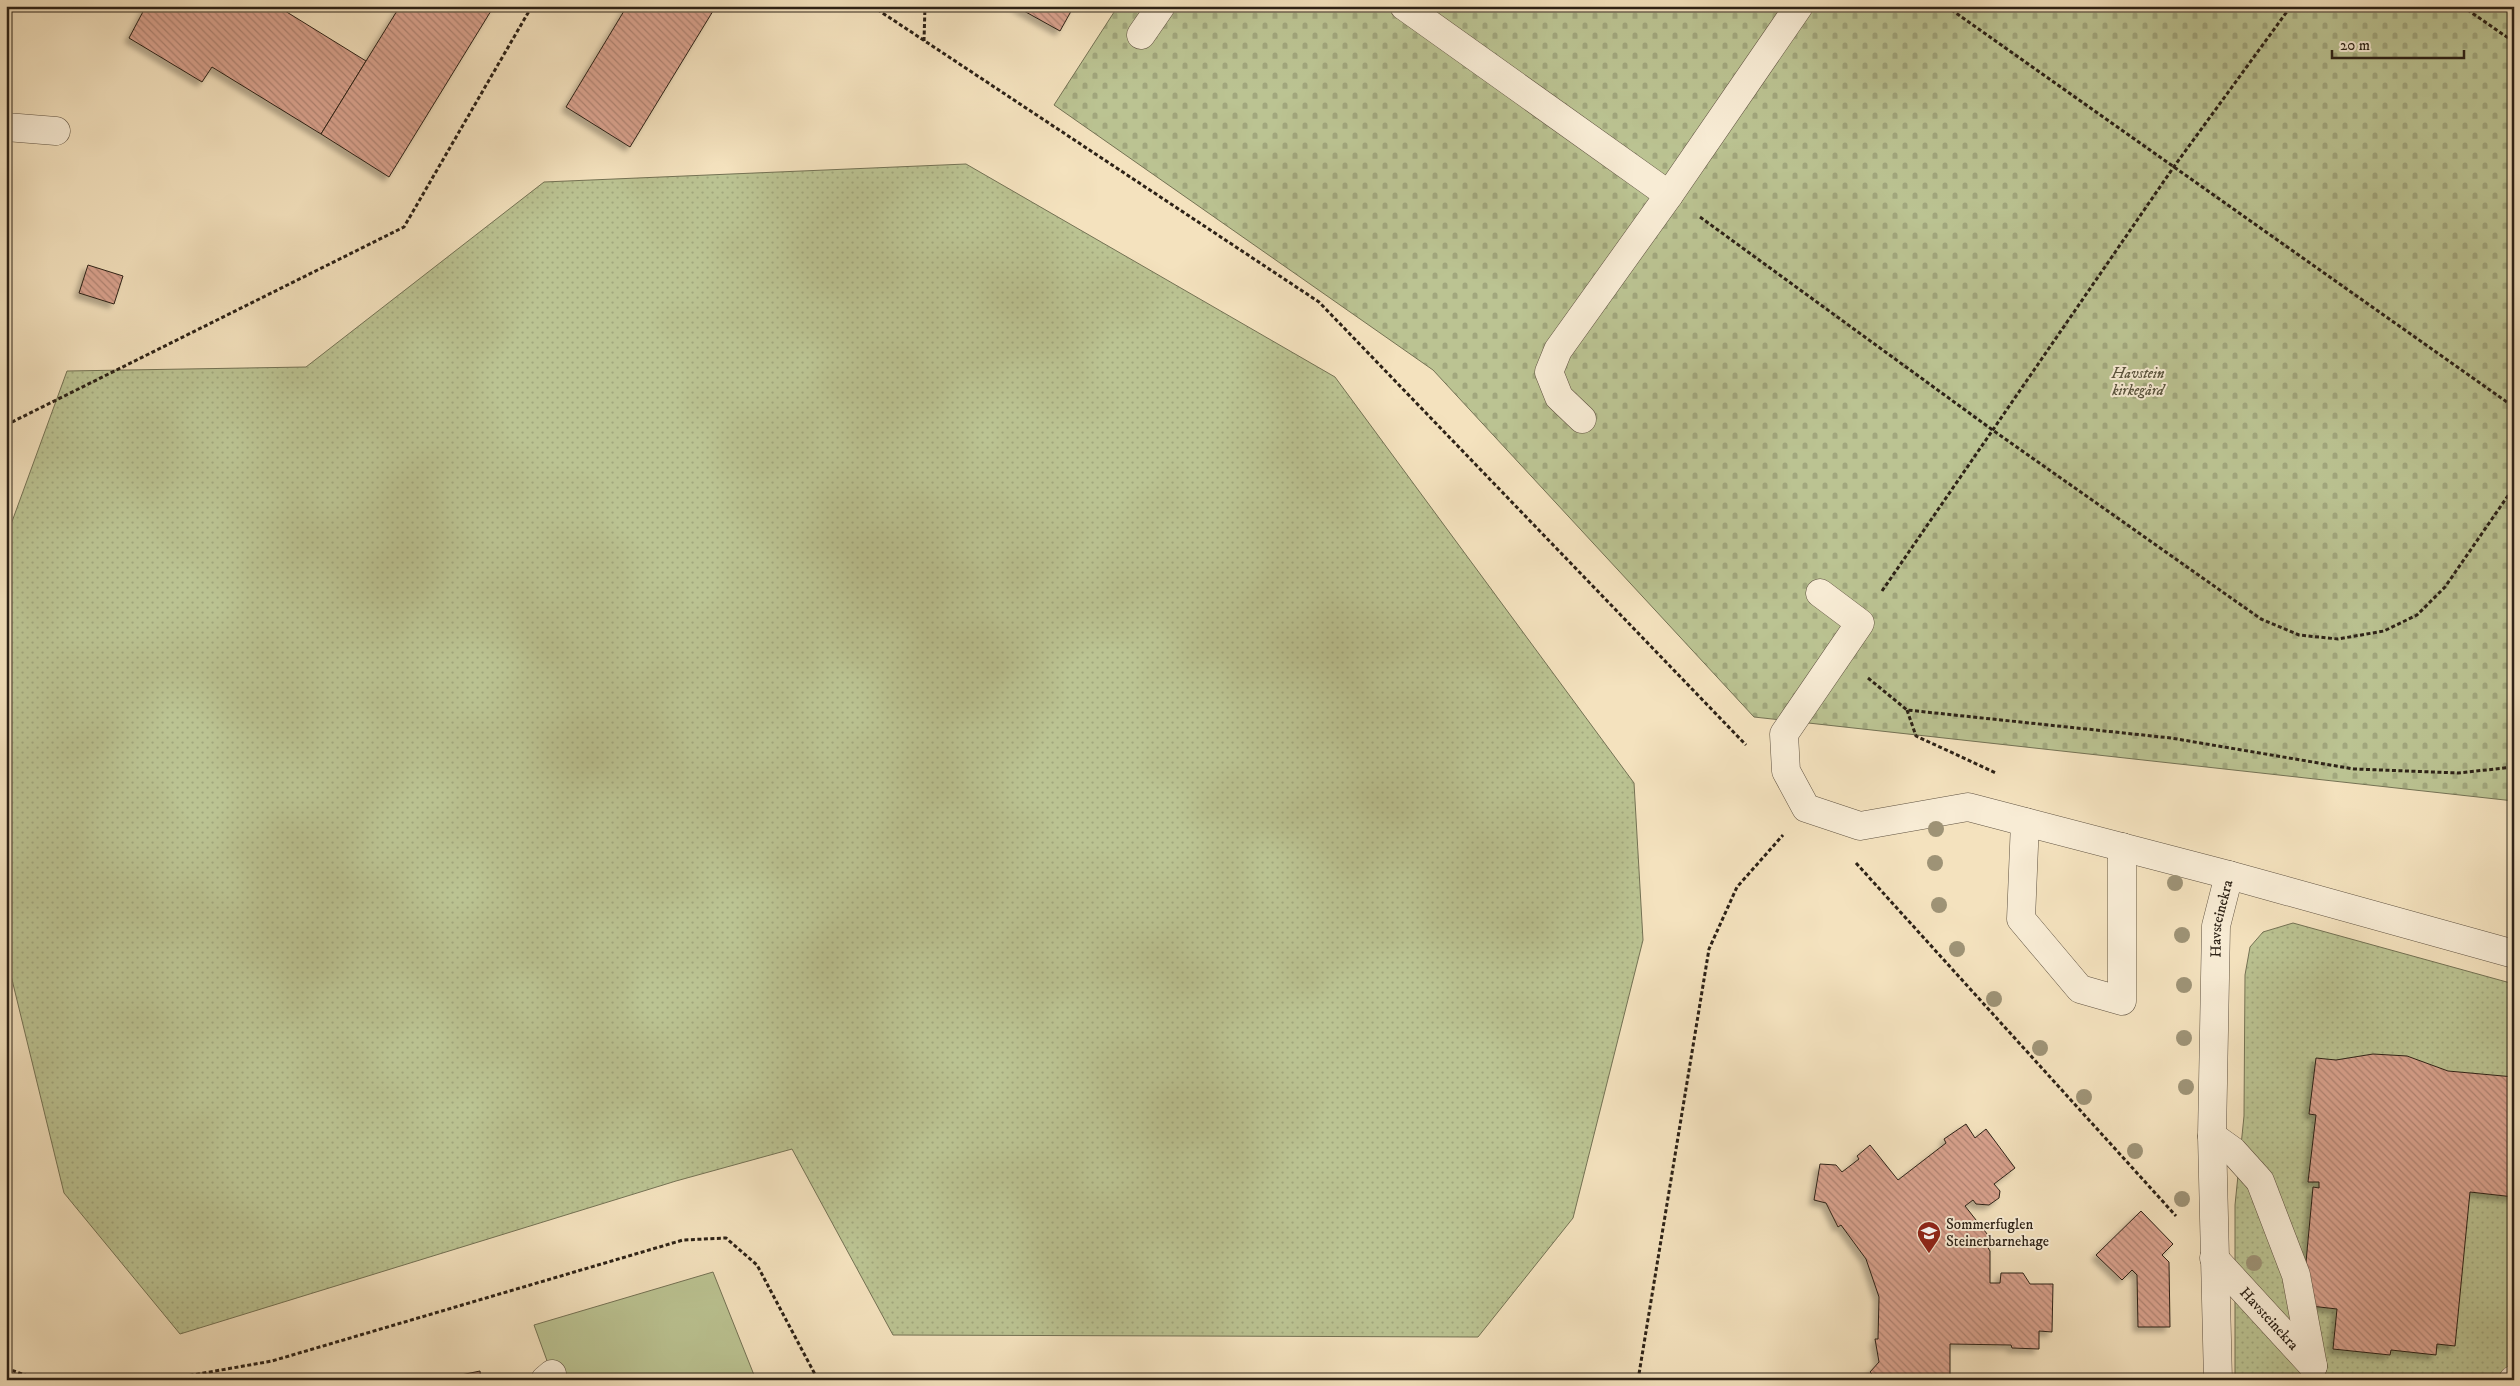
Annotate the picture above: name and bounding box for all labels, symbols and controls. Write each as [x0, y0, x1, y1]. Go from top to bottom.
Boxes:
scale bar [2332, 28, 2465, 60]
text: 20 m [2340, 36, 2370, 55]
park label: Havstein kirkegård [2111, 364, 2167, 400]
street label: Havsteinekra [2206, 877, 2238, 958]
place label: Sommerfuglen Steinerbarnehage [1946, 1215, 2049, 1251]
school or university icon: Sommerfuglen Steinerbarnehage [1916, 1220, 1942, 1254]
street label: Havsteinekra [2235, 1283, 2303, 1355]

